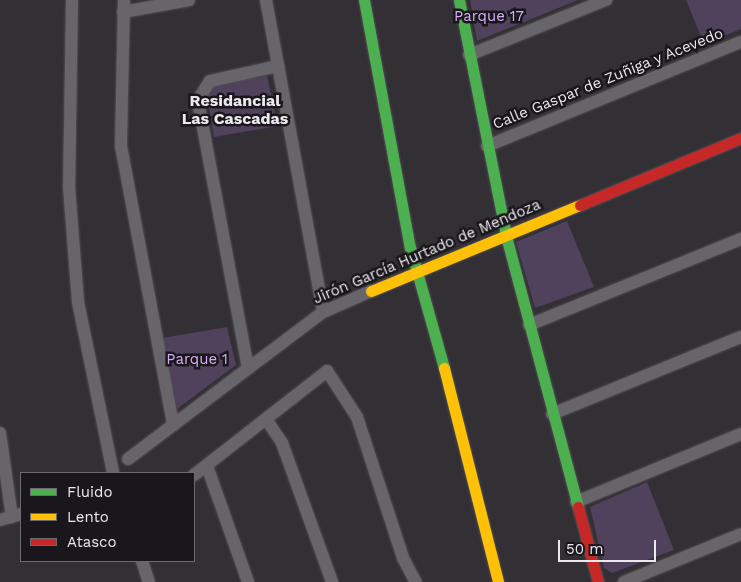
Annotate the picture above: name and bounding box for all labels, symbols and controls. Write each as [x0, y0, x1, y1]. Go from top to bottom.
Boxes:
park label: Parque 17 [454, 8, 524, 26]
street label: Calle Gaspar de Zuñiga y Acevedo [489, 24, 727, 134]
district label: Residancial Las Cascadas [182, 91, 288, 129]
street label: Jirón García Hurtado de Mendoza [310, 196, 544, 308]
park label: Parque 1 [166, 351, 228, 369]
legend [20, 472, 195, 562]
text: Fluido [67, 483, 112, 501]
text: Lento [67, 508, 109, 526]
scale bar [561, 530, 658, 562]
text: Atasco [67, 533, 116, 551]
text: 50 m [566, 540, 603, 558]

